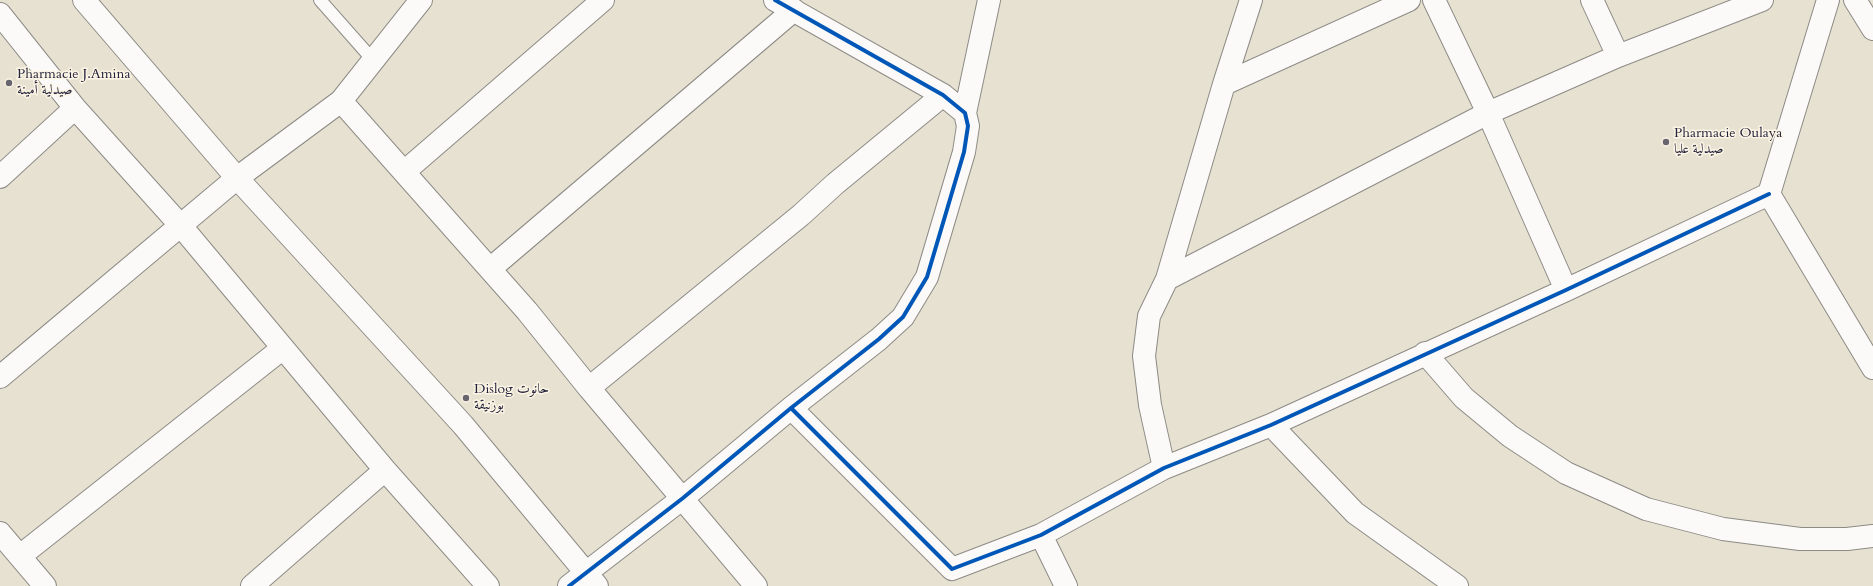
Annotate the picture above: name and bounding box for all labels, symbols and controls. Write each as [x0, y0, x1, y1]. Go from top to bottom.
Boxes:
place label: Pharmacie J.Amina صيدلية أمينة [17, 67, 130, 100]
marker: Pharmacie J.Amina صيدلية أمينة [4, 78, 14, 88]
place label: Pharmacie Oulaya صيدلية عليا [1674, 126, 1782, 158]
marker: Pharmacie Oulaya صيدلية عليا [1661, 137, 1671, 147]
place label: Dislog حانوت بوزنيقة [474, 382, 549, 414]
marker: Dislog حانوت بوزنيقة [461, 393, 471, 403]

